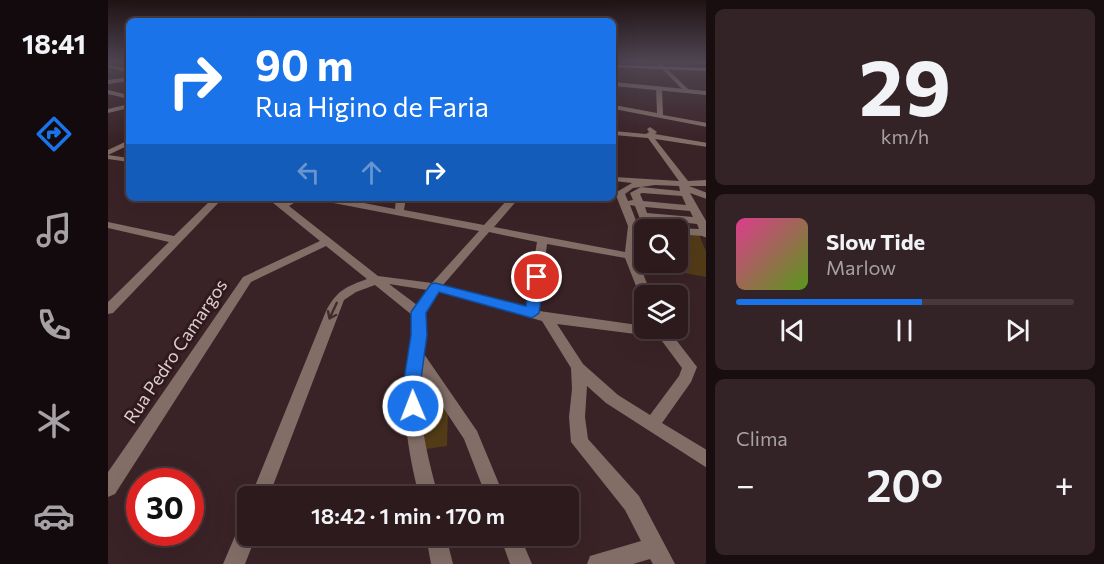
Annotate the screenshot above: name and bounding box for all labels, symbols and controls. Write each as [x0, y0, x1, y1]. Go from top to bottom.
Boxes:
text: 18:41 [22, 27, 86, 60]
text: 29 [859, 37, 951, 132]
text: 90 m [255, 38, 354, 90]
icon: right [156, 42, 234, 120]
text: Rua Higino de Faria [255, 90, 489, 123]
icon: directions [33, 113, 75, 155]
text: km/h [881, 124, 929, 148]
icon: left [292, 156, 325, 189]
icon: ahead [355, 156, 388, 189]
icon: right [418, 156, 451, 189]
icon: music [33, 209, 75, 251]
map controls [634, 219, 688, 339]
button: search [634, 219, 688, 273]
text: Slow Tide [826, 228, 925, 255]
pin [511, 251, 562, 302]
text: Marlow [826, 255, 896, 279]
icon: arrive [520, 260, 553, 293]
street label: Rua Pedro Camargos [119, 275, 231, 427]
button: layers [634, 285, 688, 339]
one-way arrow [326, 301, 338, 319]
icon: phone [33, 304, 75, 346]
icon: previous [776, 314, 809, 347]
icon: pause [888, 314, 921, 347]
icon: next [1001, 314, 1034, 347]
position arrow [381, 374, 445, 438]
icon: climate [33, 400, 75, 442]
text: Clima [736, 426, 788, 450]
text: 20° [866, 456, 943, 511]
text: − [736, 463, 755, 504]
text: + [1055, 463, 1074, 504]
speed limit sign: 30 [126, 468, 204, 546]
icon: car [33, 495, 75, 537]
text: 18:42 · 1 min · 170 m [311, 502, 505, 529]

